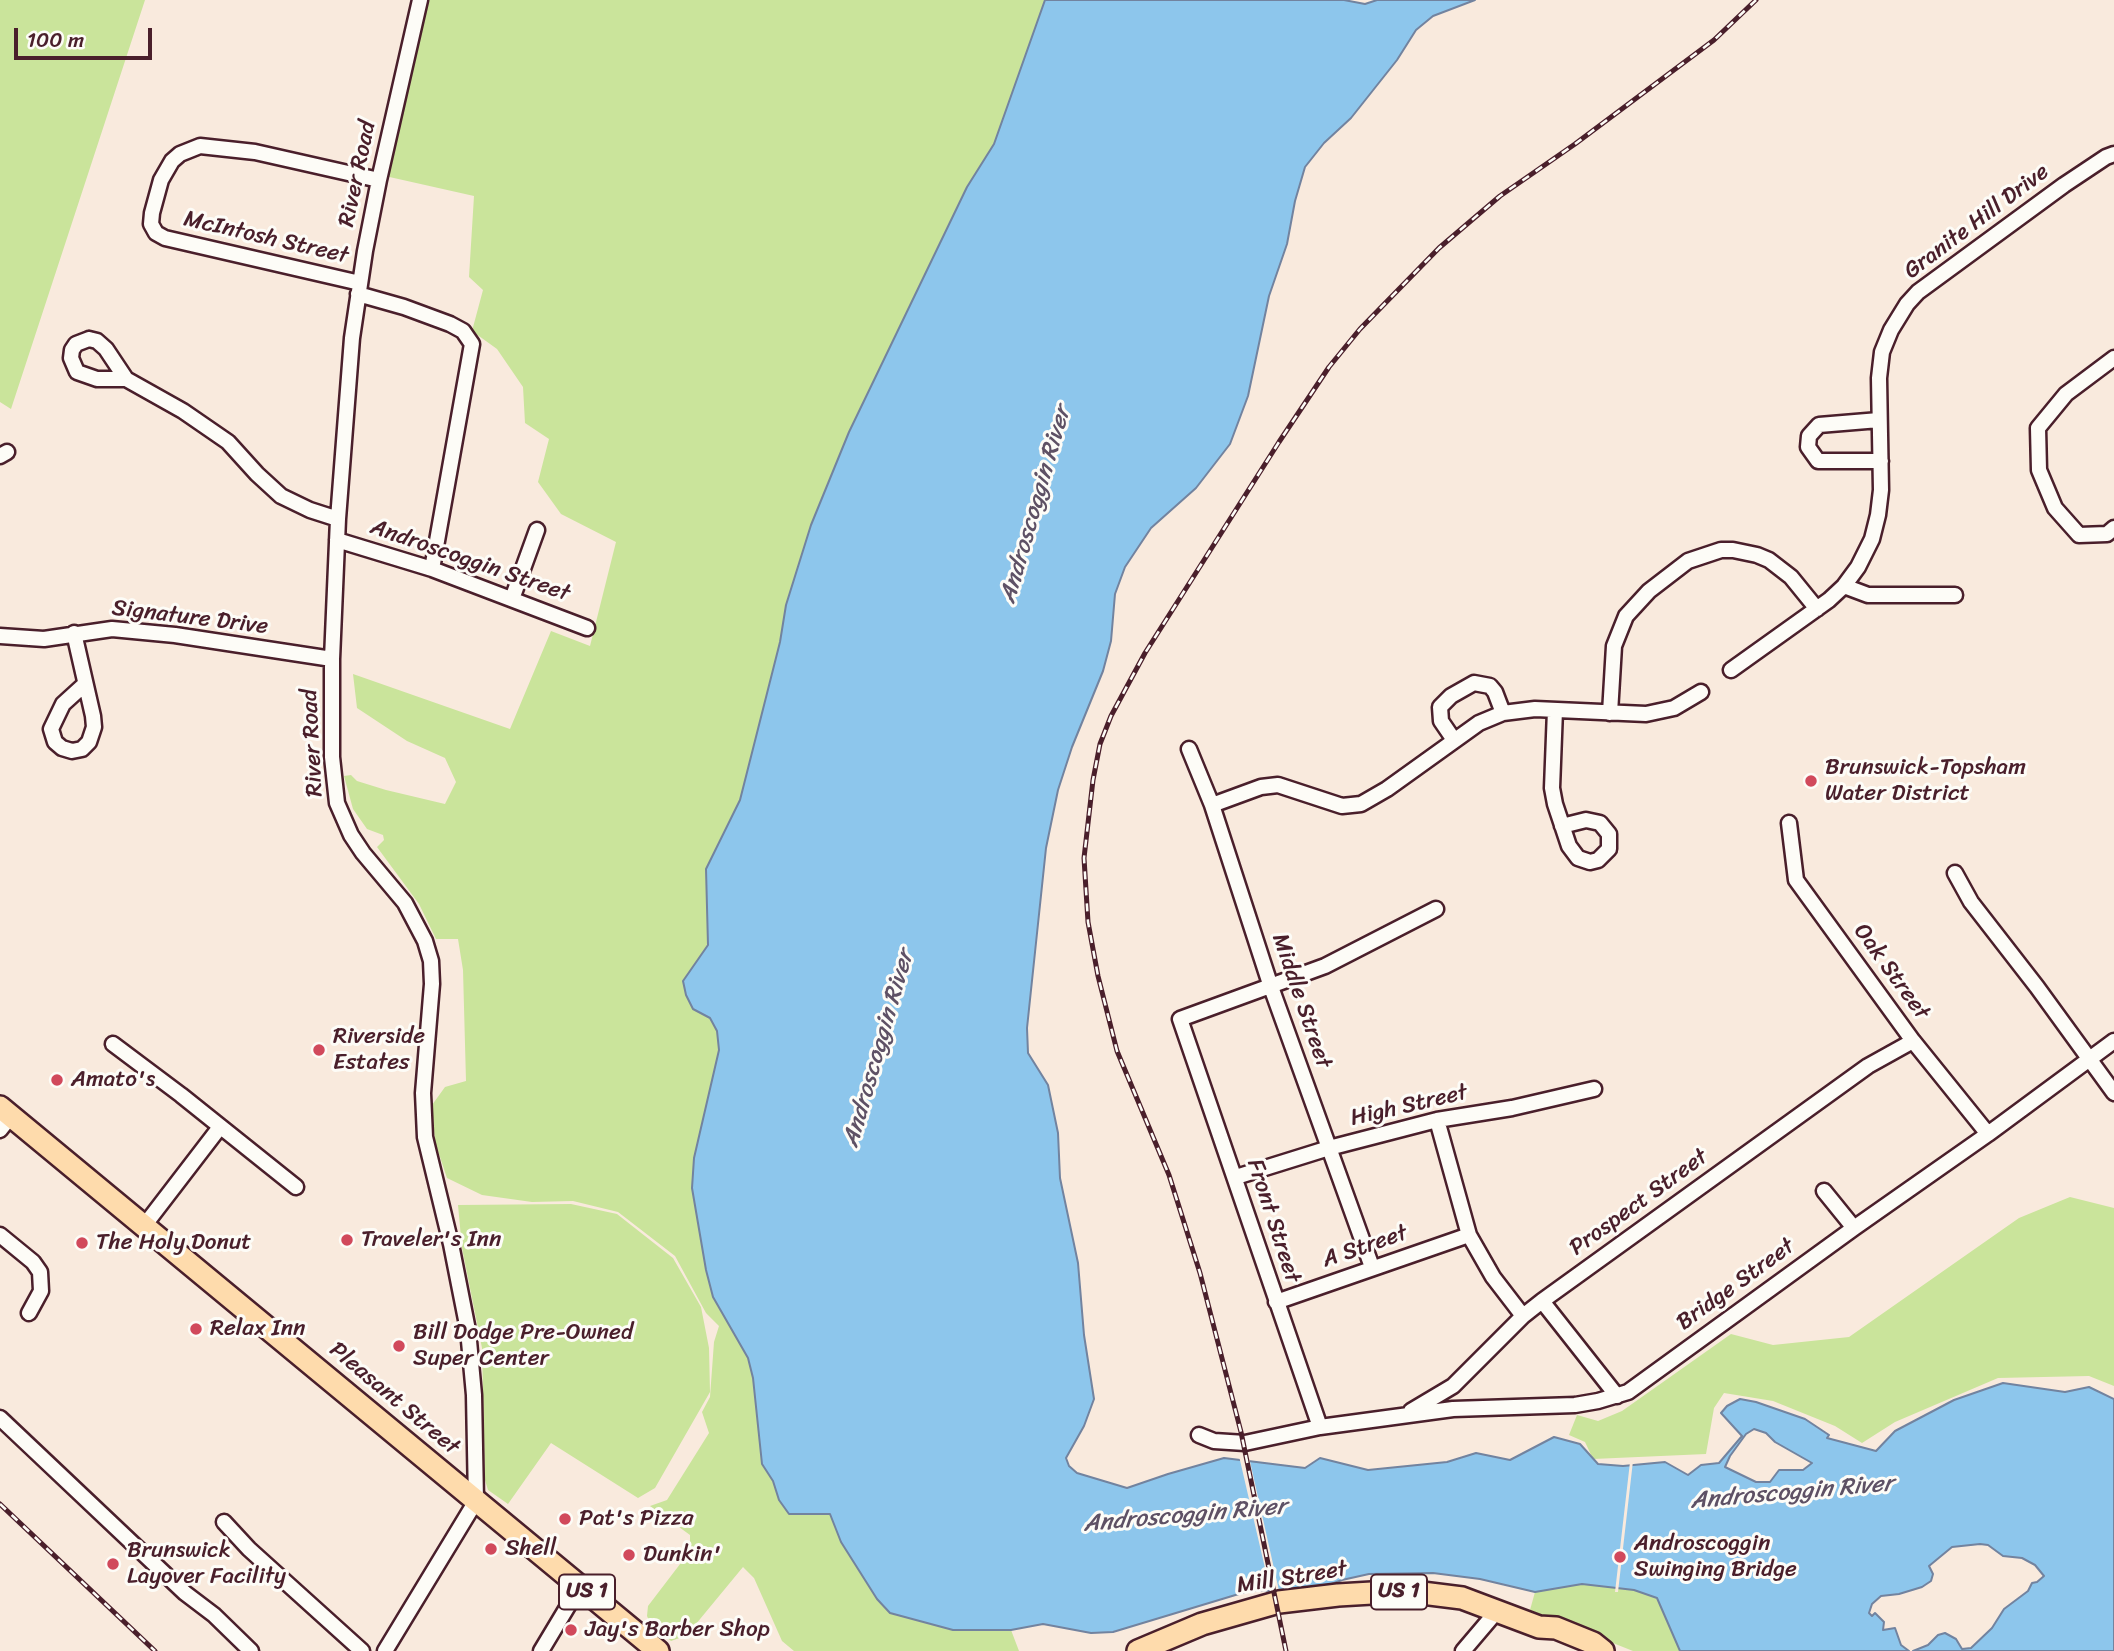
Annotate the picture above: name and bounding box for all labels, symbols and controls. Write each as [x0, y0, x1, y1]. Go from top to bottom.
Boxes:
scale bar [18, 14, 156, 58]
text: 100 m [27, 21, 84, 59]
street label: River Road [333, 119, 383, 229]
street label: Granite Hill Drive [1899, 159, 2055, 285]
street label: McIntosh Street [181, 206, 351, 270]
water label: Androscoggin River [994, 403, 1078, 607]
street label: Androscoggin Street [367, 514, 573, 608]
street label: Signature Drive [110, 595, 270, 641]
street label: River Road [296, 689, 330, 797]
place label: Brunswick-Topsham Water District [1825, 754, 2026, 808]
marker: Brunswick-Topsham Water District [1803, 773, 1819, 789]
street label: Oak Street [1847, 919, 1935, 1025]
street label: Middle Street [1265, 930, 1337, 1072]
water label: Androscoggin River [837, 947, 921, 1151]
place label: Riverside Estates [333, 1023, 425, 1077]
marker: Riverside Estates [311, 1042, 327, 1058]
place label: Amato's [71, 1066, 155, 1094]
marker: Amato's [49, 1072, 65, 1088]
street label: High Street [1348, 1079, 1470, 1133]
street label: Prospect Street [1565, 1144, 1713, 1262]
street label: Front Street [1240, 1156, 1306, 1286]
street label: A Street [1319, 1220, 1411, 1274]
place label: Traveler's Inn [361, 1226, 501, 1254]
place label: The Holy Donut [96, 1229, 251, 1257]
marker: Traveler's Inn [339, 1232, 355, 1248]
street label: Bridge Street [1672, 1233, 1800, 1337]
marker: The Holy Donut [74, 1235, 90, 1251]
place label: Relax Inn [210, 1315, 306, 1343]
place label: Bill Dodge Pre-Owned Super Center [413, 1319, 633, 1373]
marker: Relax Inn [188, 1321, 204, 1337]
street label: Pleasant Street [323, 1337, 465, 1461]
marker: Bill Dodge Pre-Owned Super Center [391, 1338, 407, 1354]
water label: Androscoggin River [1690, 1470, 1894, 1516]
water label: Androscoggin River [1083, 1493, 1287, 1539]
place label: Pat's Pizza [579, 1505, 693, 1533]
marker: Pat's Pizza [557, 1511, 573, 1527]
place label: Androscoggin Swinging Bridge [1634, 1530, 1797, 1584]
place label: Shell [505, 1535, 556, 1563]
place label: Brunswick Layover Facility [127, 1537, 286, 1591]
marker: Shell [483, 1541, 499, 1557]
place label: Dunkin' [643, 1541, 721, 1569]
marker: Dunkin' [621, 1547, 637, 1563]
marker: Androscoggin Swinging Bridge [1612, 1549, 1628, 1565]
marker: Brunswick Layover Facility [105, 1556, 121, 1572]
street label: Mill Street [1235, 1556, 1349, 1600]
road number: US 1 [559, 1574, 615, 1610]
road number: US 1 [1371, 1574, 1427, 1610]
place label: Jay's Barber Shop [585, 1616, 770, 1644]
marker: Jay's Barber Shop [563, 1622, 579, 1638]

